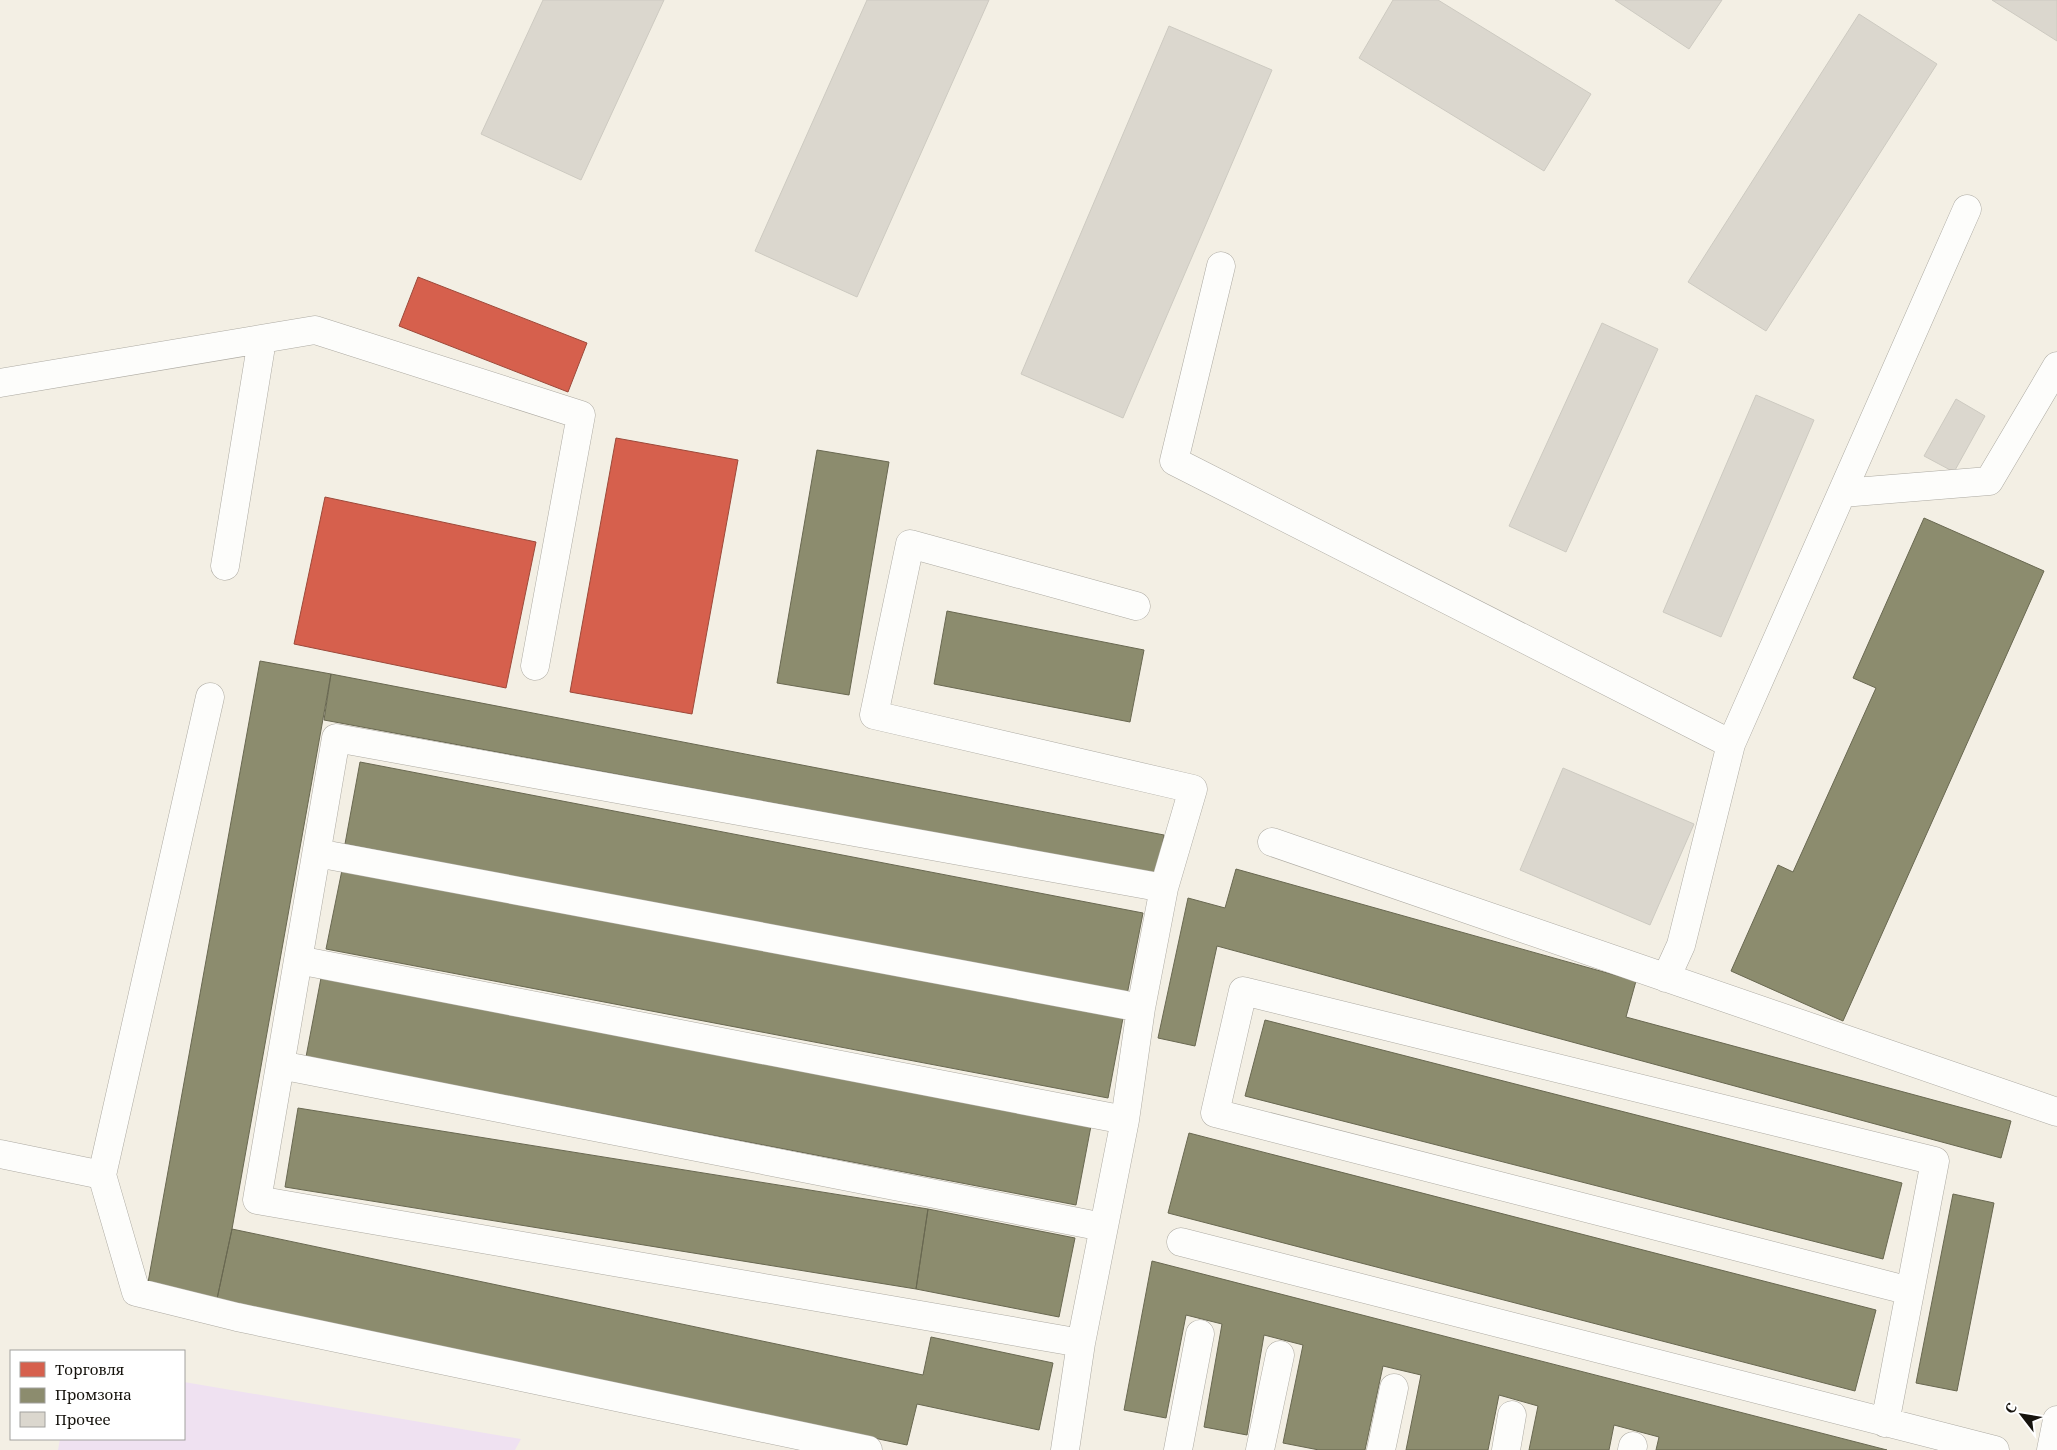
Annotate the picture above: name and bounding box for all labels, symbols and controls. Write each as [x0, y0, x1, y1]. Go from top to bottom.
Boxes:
legend [10, 1350, 185, 1440]
text: Торговля [55, 1359, 124, 1379]
text: Промзона [55, 1384, 132, 1404]
north arrow [1997, 1390, 2047, 1440]
text: С [2000, 1399, 2021, 1417]
text: Прочее [55, 1409, 111, 1429]

